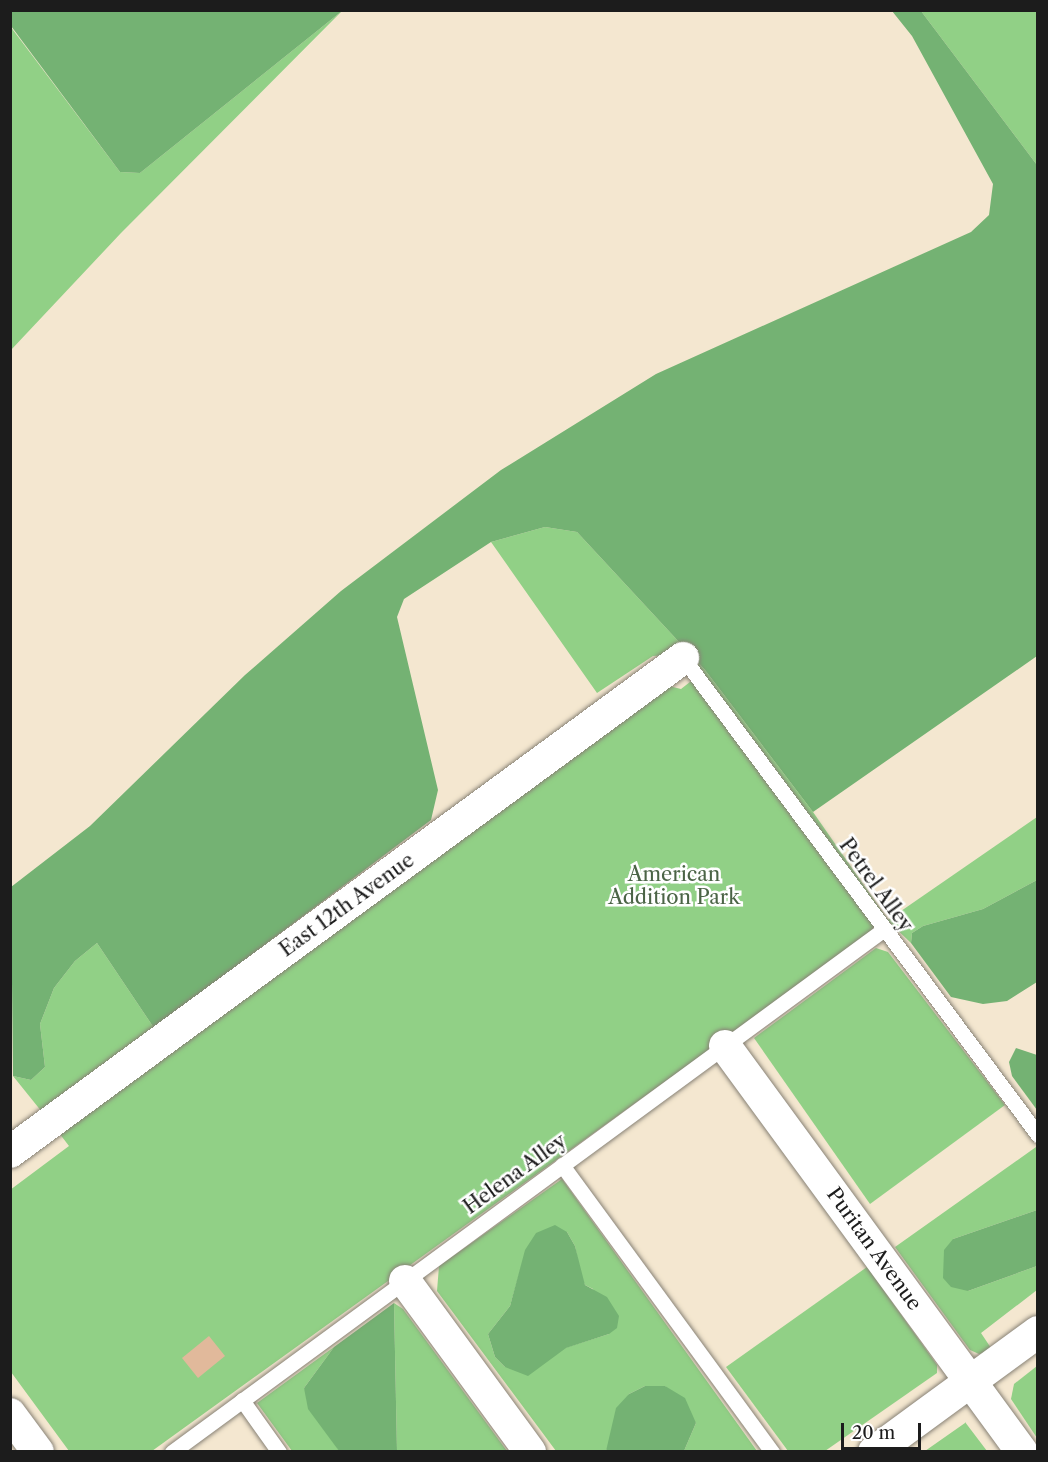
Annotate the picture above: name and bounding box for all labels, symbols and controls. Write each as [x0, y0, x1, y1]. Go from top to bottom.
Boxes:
street label: Petrel Alley [834, 833, 918, 937]
street label: East 12th Avenue [275, 848, 419, 962]
park label: American Addition Park [608, 862, 740, 909]
street label: Helena Alley [459, 1128, 571, 1220]
street label: Puritan Avenue [821, 1183, 927, 1315]
scale bar [844, 1411, 924, 1449]
text: 20 m [852, 1422, 895, 1444]

